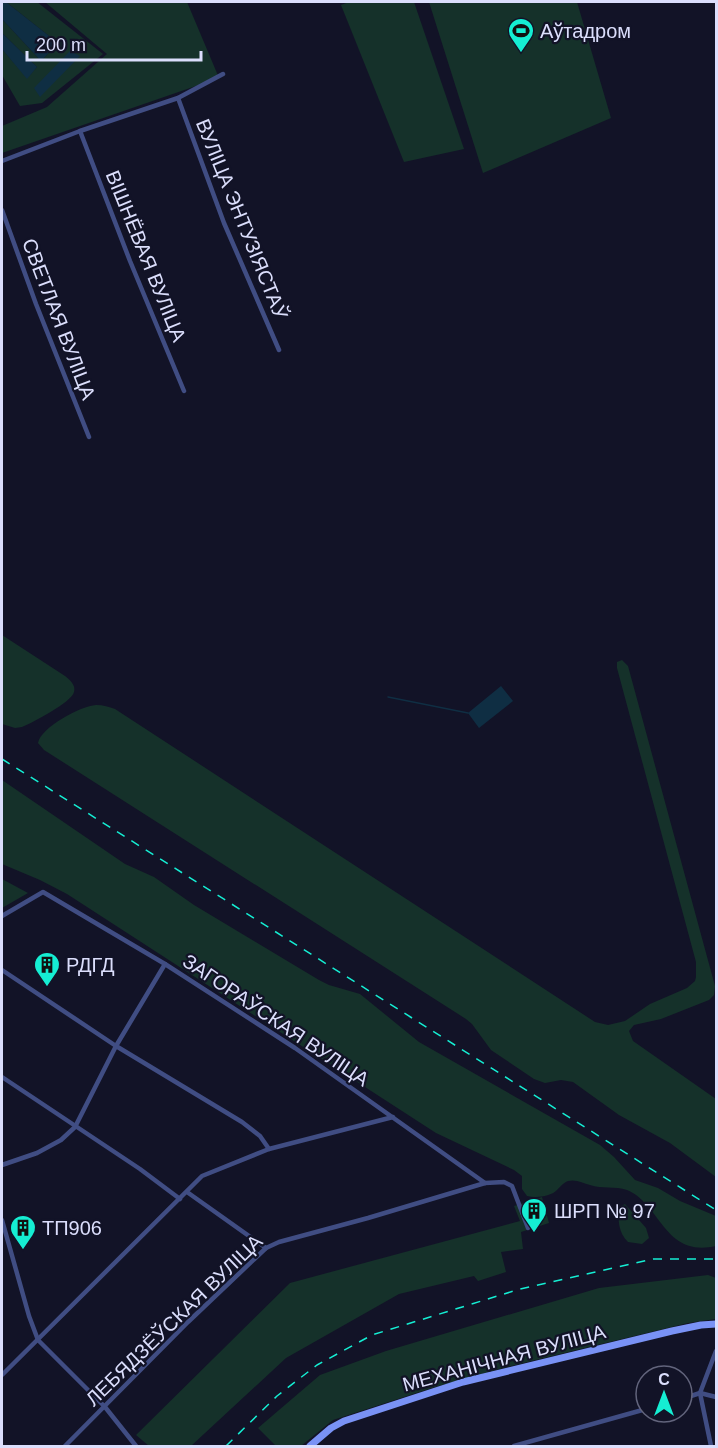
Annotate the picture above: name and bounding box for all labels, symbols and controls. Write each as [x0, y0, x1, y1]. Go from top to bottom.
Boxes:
sports icon: Аўтадром [506, 16, 536, 54]
place label: Аўтадром [540, 20, 631, 42]
scale bar [27, 24, 201, 62]
text: 200 m [36, 35, 86, 55]
street label: ВУЛІЦА ЭНТУЗІЯСТАЎ [192, 115, 293, 323]
street label: ВІШНЁВАЯ ВУЛІЦА [102, 167, 191, 345]
street label: СВЕТЛАЯ ВУЛІЦА [18, 235, 100, 403]
street label: ЗАГОРАЎСКАЯ ВУЛІЦА [179, 949, 374, 1091]
building icon: РДГД [32, 950, 62, 988]
place label: РДГД [66, 954, 115, 976]
building icon: ШРП № 97 [519, 1196, 549, 1234]
place label: ШРП № 97 [554, 1200, 655, 1222]
building icon: ТП906 [8, 1213, 38, 1251]
place label: ТП906 [42, 1217, 102, 1239]
street label: ЛЕБЯДЗЁЎСКАЯ ВУЛІЦА [81, 1229, 267, 1410]
street label: МЕХАНІЧНАЯ ВУЛІЦА [400, 1320, 609, 1396]
north arrow [634, 1364, 694, 1424]
text: С [658, 1371, 670, 1388]

